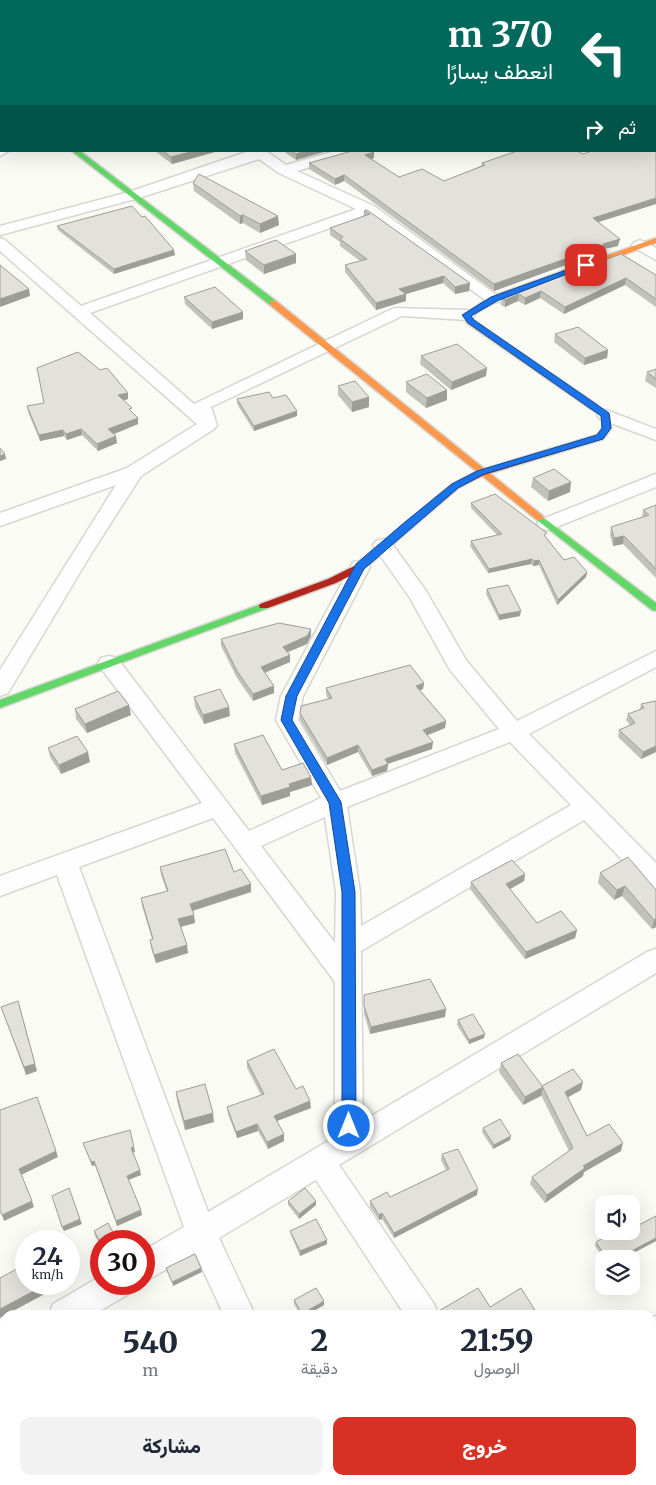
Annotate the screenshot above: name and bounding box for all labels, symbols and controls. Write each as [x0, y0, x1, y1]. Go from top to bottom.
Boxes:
text: 370 m [448, 13, 553, 57]
icon: left [571, 20, 636, 85]
text: انعطف يسارًا [446, 57, 553, 85]
icon: right [580, 115, 608, 143]
text: ثم [618, 115, 636, 139]
pin [565, 244, 607, 286]
icon: arrive [572, 251, 600, 279]
position arrow [322, 1099, 374, 1151]
map controls [595, 1195, 640, 1295]
button: sound [595, 1195, 640, 1240]
speed limit sign: 30 [90, 1230, 155, 1295]
text: 24 [32, 1240, 63, 1272]
button: layers [595, 1250, 640, 1295]
text: km/h [32, 1267, 63, 1282]
text: 2 [311, 1321, 328, 1359]
text: 21:59 [460, 1321, 534, 1359]
text: 540 [122, 1323, 178, 1361]
text: دقيقة [301, 1358, 338, 1378]
text: الوصول [474, 1358, 520, 1378]
text: m [142, 1360, 158, 1380]
button: مشاركة [20, 1417, 323, 1475]
button: خروج [333, 1417, 636, 1475]

